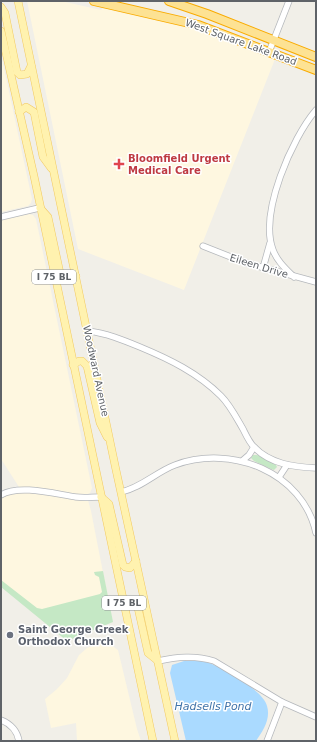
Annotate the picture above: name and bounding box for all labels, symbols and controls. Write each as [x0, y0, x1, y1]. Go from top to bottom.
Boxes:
street label: West Square Lake Road [184, 17, 298, 67]
place label: Bloomfield Urgent Medical Care [128, 153, 231, 176]
marker: Bloomfield Urgent Medical Care [113, 158, 125, 170]
street label: Eileen Drive [229, 252, 289, 280]
road number: I 75 BL [32, 270, 76, 284]
street label: Woodward Avenue [81, 324, 111, 418]
road number: I 75 BL [102, 596, 146, 610]
place label: Saint George Greek Orthodox Church [18, 624, 129, 647]
marker: Saint George Greek Orthodox Church [5, 630, 15, 640]
water label: Hadsells Pond [174, 700, 253, 713]

